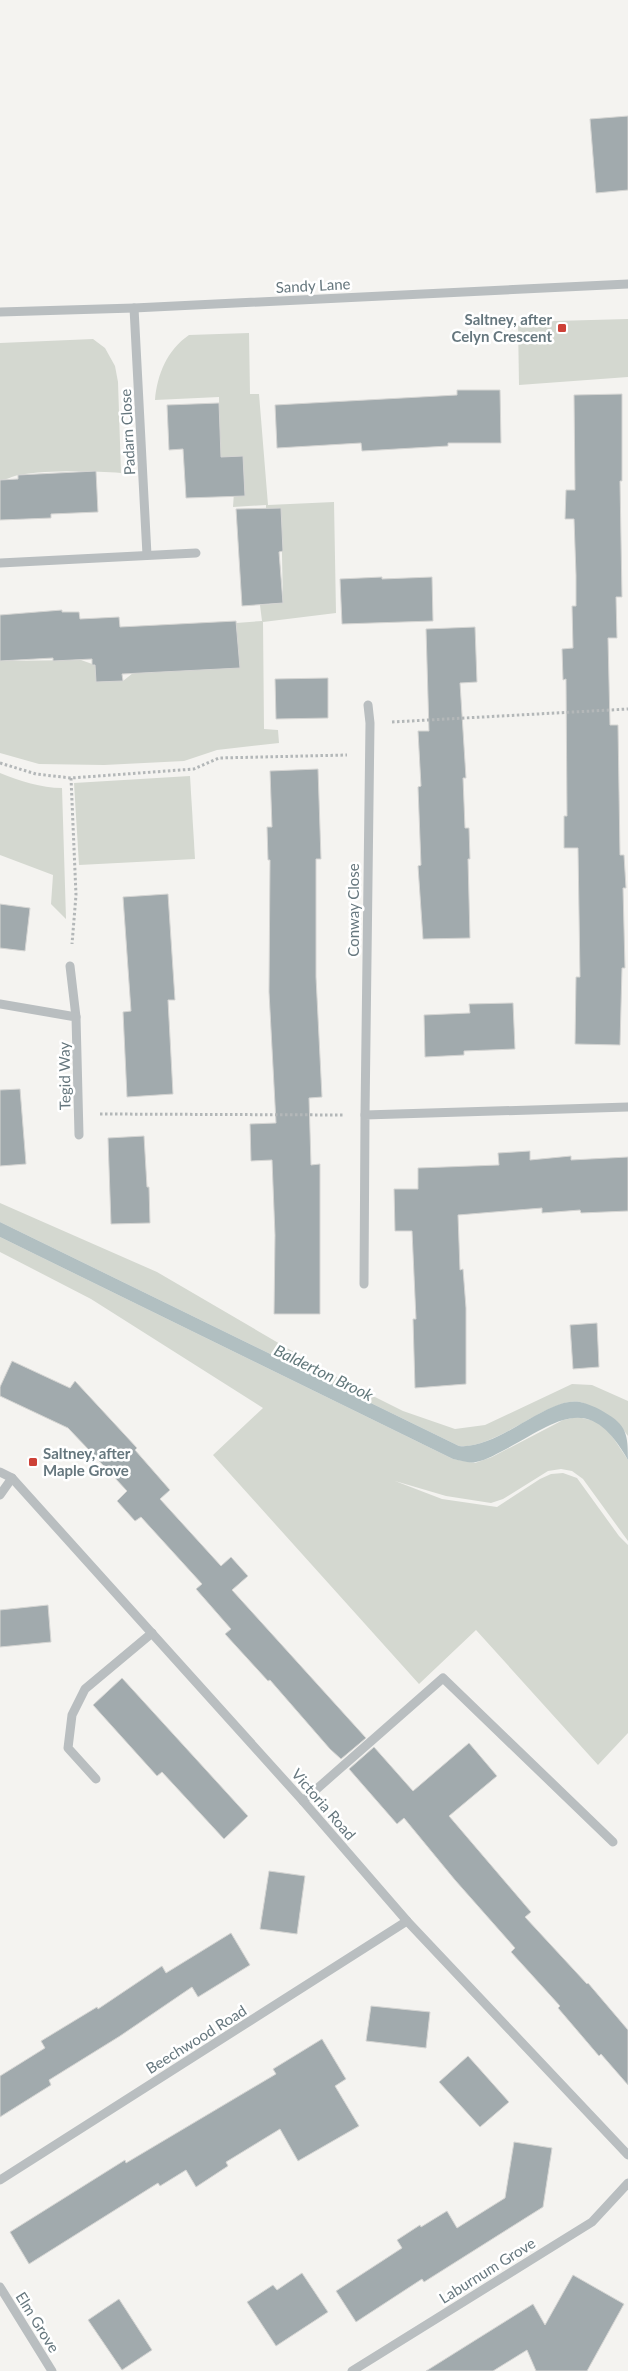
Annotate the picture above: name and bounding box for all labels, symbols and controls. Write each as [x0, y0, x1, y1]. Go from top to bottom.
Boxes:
street label: Sandy Lane [275, 274, 351, 296]
place label: Saltney, after Celyn Crescent [452, 310, 552, 345]
marker: Saltney, after Celyn Crescent [556, 322, 568, 334]
street label: Padarn Close [116, 388, 138, 476]
street label: Conway Close [344, 863, 362, 957]
street label: Tegid Way [54, 1042, 74, 1110]
water label: Balderton Brook [271, 1340, 377, 1404]
place label: Saltney, after Maple Grove [43, 1444, 131, 1479]
marker: Saltney, after Maple Grove [27, 1456, 39, 1468]
street label: Victoria Road [288, 1765, 360, 1843]
street label: Beechwood Road [142, 2001, 250, 2077]
street label: Laburnum Grove [436, 2233, 538, 2307]
street label: Elm Grove [12, 2288, 64, 2356]

